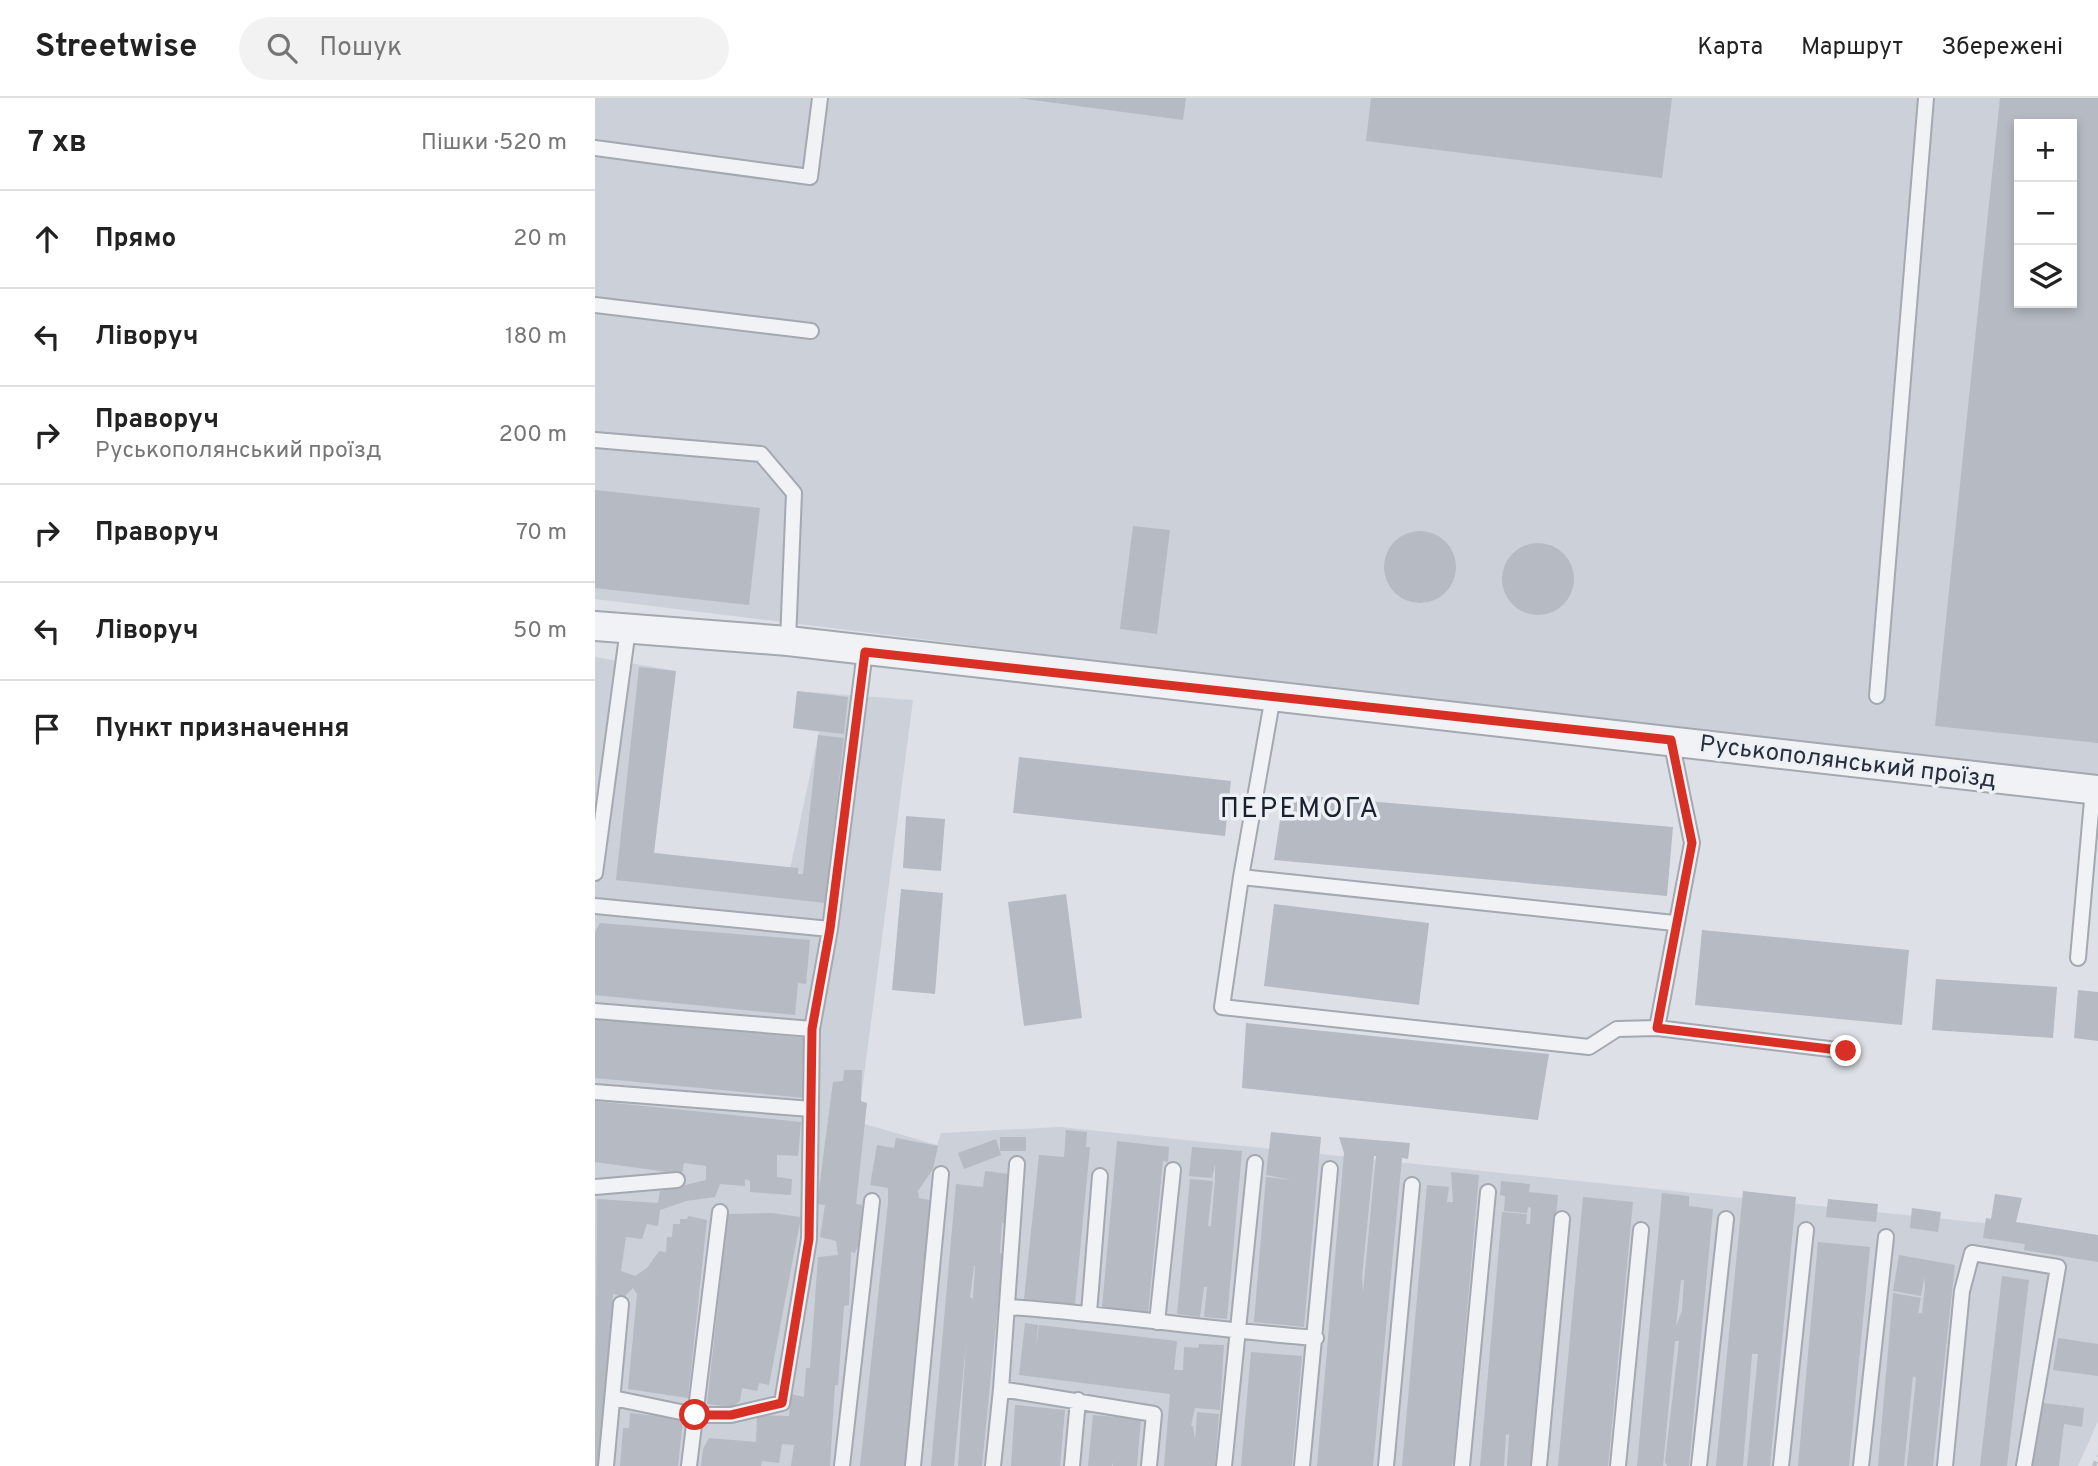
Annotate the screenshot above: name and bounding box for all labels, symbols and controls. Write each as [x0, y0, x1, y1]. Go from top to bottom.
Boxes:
search box [239, 17, 729, 80]
text: Streetwise [35, 27, 197, 69]
icon: search [263, 29, 301, 67]
text: Пошук [319, 32, 402, 65]
text: Карта [1697, 33, 1763, 63]
text: Маршрут [1801, 33, 1903, 63]
text: Збережені [1941, 33, 2063, 63]
map controls [2014, 119, 2077, 308]
button: + [2014, 119, 2077, 182]
text: 7 хв [28, 125, 87, 162]
text: Пішки · 520 m [421, 129, 567, 158]
button: − [2014, 182, 2077, 245]
icon: ahead [28, 220, 66, 258]
text: Прямо [95, 223, 176, 256]
text: 20 m [513, 225, 567, 254]
button: layers [2014, 245, 2077, 308]
icon: left [28, 318, 66, 356]
text: Ліворуч [95, 321, 198, 354]
text: 180 m [505, 323, 567, 352]
text: Праворуч [95, 404, 219, 437]
icon: right [28, 416, 66, 454]
text: 200 m [499, 421, 567, 450]
text: Руськополянський проїзд [95, 437, 381, 466]
icon: right [28, 514, 66, 552]
text: Праворуч [95, 517, 219, 550]
text: 70 m [516, 519, 567, 548]
icon: left [28, 612, 66, 650]
text: Ліворуч [95, 615, 198, 648]
text: 50 m [513, 617, 567, 646]
icon: arrive [28, 710, 66, 748]
text: Пункт призначення [95, 713, 349, 746]
street label: Руськополянський проїзд [1698, 730, 1998, 796]
district label: ПЕРЕМОГА [1220, 792, 1380, 828]
route end [1830, 1035, 1861, 1066]
route start [679, 1399, 710, 1430]

